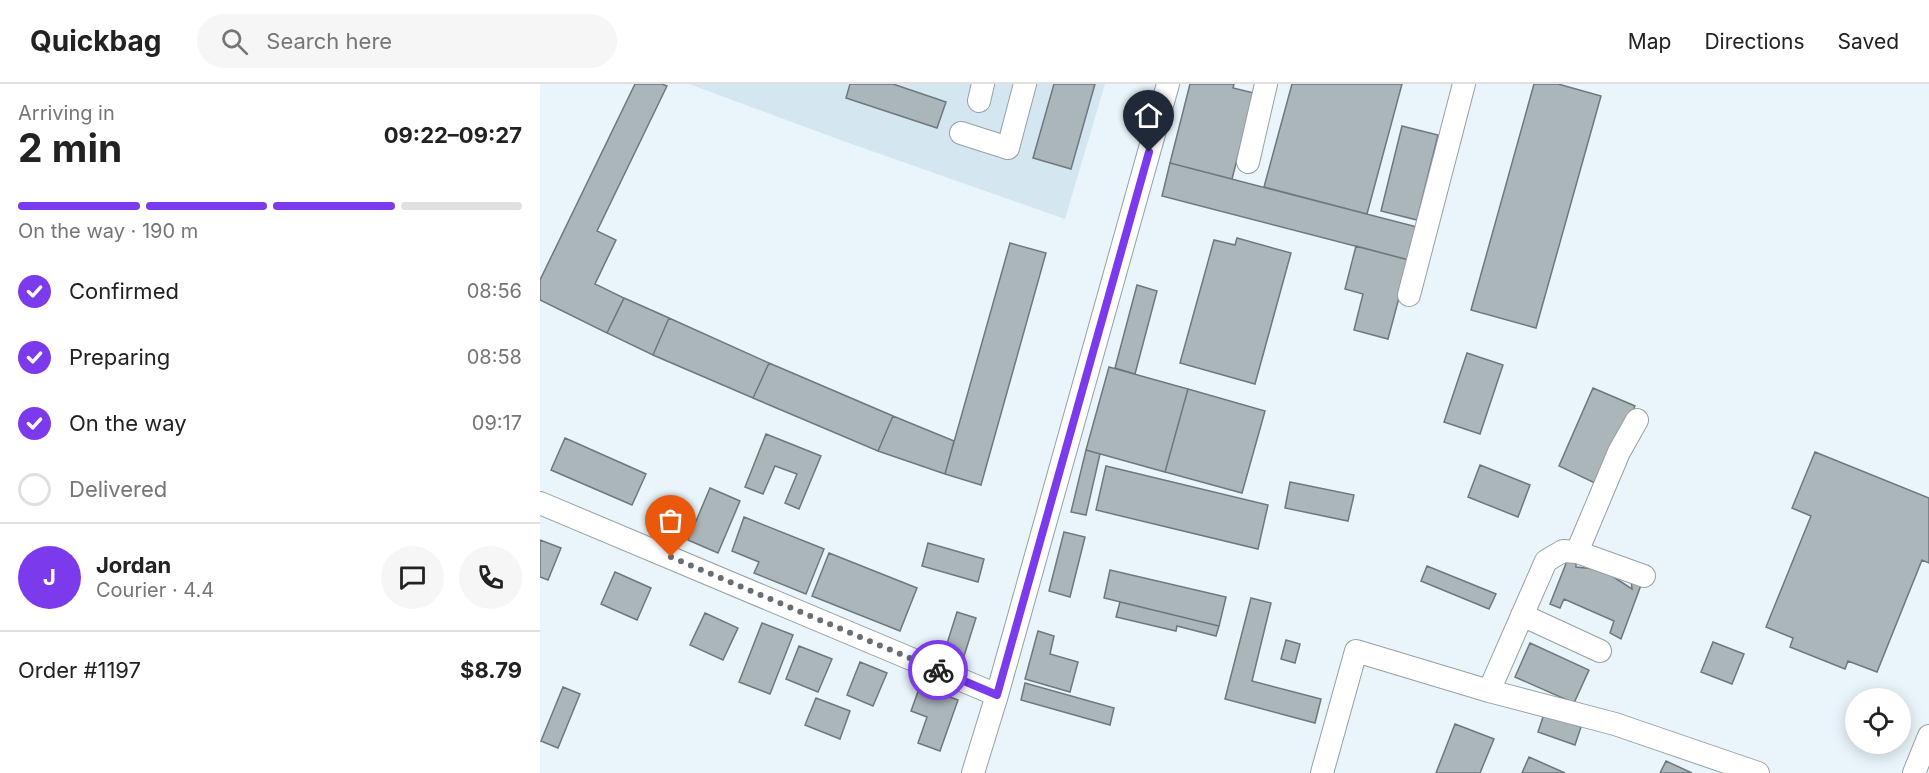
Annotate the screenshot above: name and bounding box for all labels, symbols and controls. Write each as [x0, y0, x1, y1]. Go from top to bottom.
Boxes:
search box [197, 14, 617, 68]
text: Quickbag [30, 24, 161, 58]
icon: search [218, 25, 251, 58]
text: Search here [266, 28, 392, 54]
text: Map [1628, 29, 1671, 54]
text: Directions [1704, 29, 1805, 54]
text: Saved [1838, 29, 1899, 54]
pin [1123, 90, 1174, 152]
icon: home [1132, 99, 1165, 132]
text: Arriving in [18, 101, 115, 125]
text: 09:22–09:27 [384, 122, 522, 148]
text: 2 min [18, 124, 122, 171]
text: On the way · 190 m [18, 219, 198, 243]
icon: check [18, 275, 51, 308]
text: Confirmed [69, 278, 179, 304]
text: 08:56 [467, 279, 522, 303]
icon: check [18, 341, 51, 374]
text: Preparing [69, 344, 170, 370]
text: 08:58 [467, 345, 522, 369]
icon: check [18, 407, 51, 440]
text: On the way [69, 410, 187, 436]
text: 09:17 [472, 411, 522, 435]
text: Delivered [69, 476, 167, 502]
pin [645, 495, 696, 557]
icon: bag [654, 504, 687, 537]
button: chat [381, 546, 444, 609]
button: phone [459, 546, 522, 609]
text: Jordan [96, 552, 171, 578]
text: J [43, 564, 56, 590]
text: Courier · 4.4 [96, 578, 214, 602]
courier [908, 640, 968, 700]
icon: bike [922, 654, 955, 687]
text: Order #1197 [18, 657, 141, 683]
text: $8.79 [460, 657, 522, 683]
map controls [1845, 688, 1911, 754]
button: locate [1845, 688, 1911, 754]

